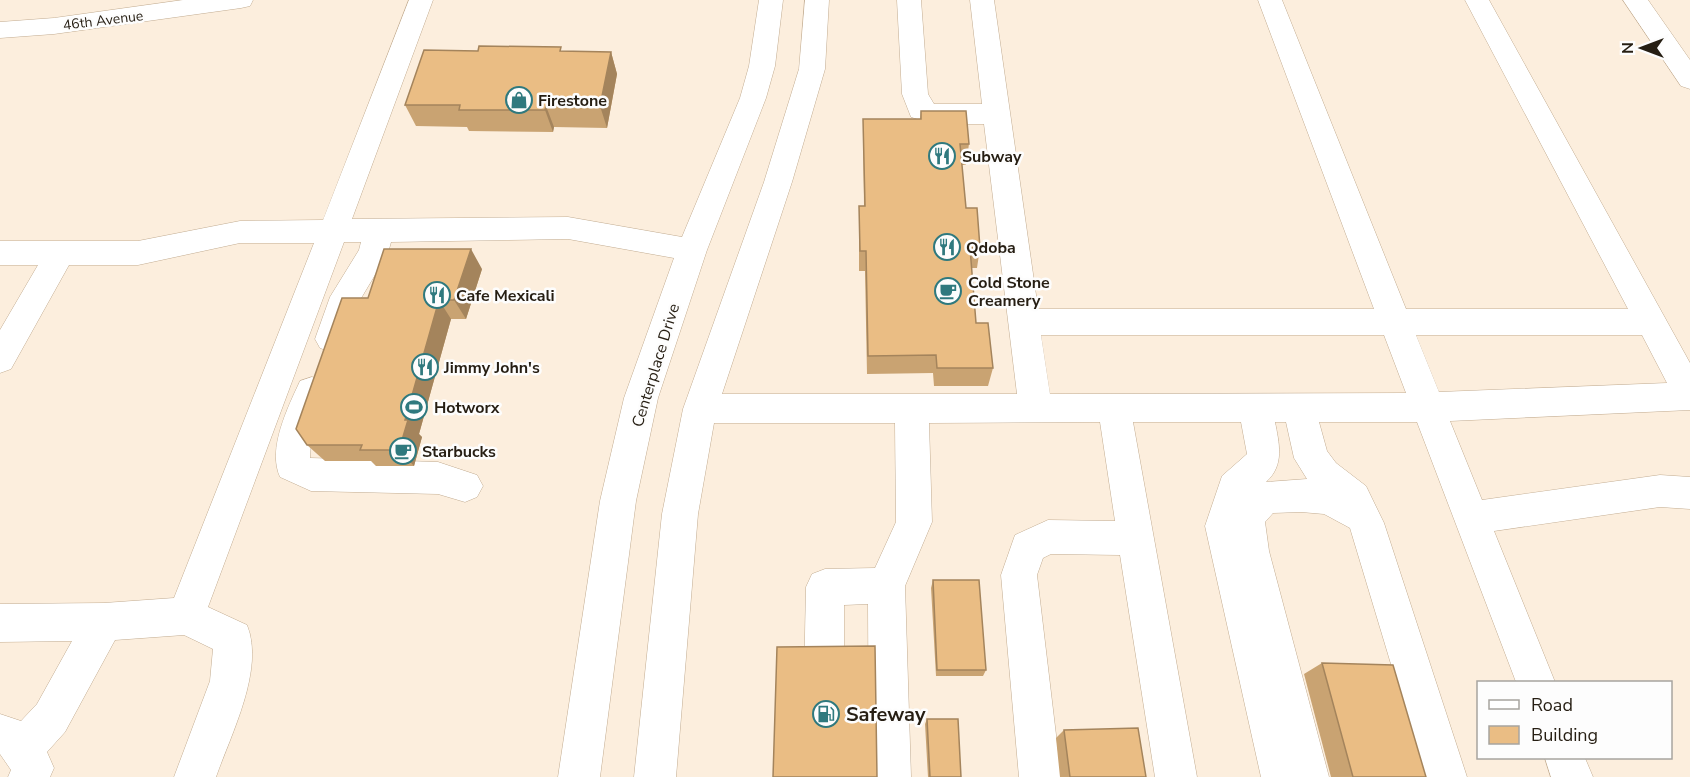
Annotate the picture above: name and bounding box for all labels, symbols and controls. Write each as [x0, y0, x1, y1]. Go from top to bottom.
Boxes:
street label: 46th Avenue [62, 6, 144, 35]
north arrow [1612, 18, 1672, 78]
text: N [1617, 42, 1639, 54]
shop icon: Firestone [504, 85, 534, 115]
place label: Firestone [538, 90, 607, 112]
restaurant icon: Subway [927, 141, 957, 171]
place label: Subway [962, 146, 1022, 168]
restaurant icon: Qdoba [932, 232, 962, 262]
place label: Qdoba [966, 237, 1016, 259]
place label: Cold Stone Creamery [968, 272, 1050, 312]
cafe icon: Cold Stone Creamery [933, 276, 963, 306]
restaurant icon: Cafe Mexicali [422, 280, 452, 310]
place label: Cafe Mexicali [456, 285, 555, 307]
street label: Centerplace Drive [627, 301, 685, 430]
restaurant icon: Jimmy John's [410, 352, 440, 382]
place label: Jimmy John's [443, 357, 540, 379]
sports icon: Hotworx [399, 392, 429, 422]
place label: Hotworx [434, 397, 500, 419]
cafe icon: Starbucks [388, 436, 418, 466]
place label: Starbucks [422, 441, 496, 463]
legend [1477, 681, 1672, 759]
text: Road [1531, 693, 1573, 717]
fuel station icon: Safeway [811, 699, 841, 729]
place label: Safeway [846, 701, 926, 728]
text: Building [1531, 723, 1598, 747]

